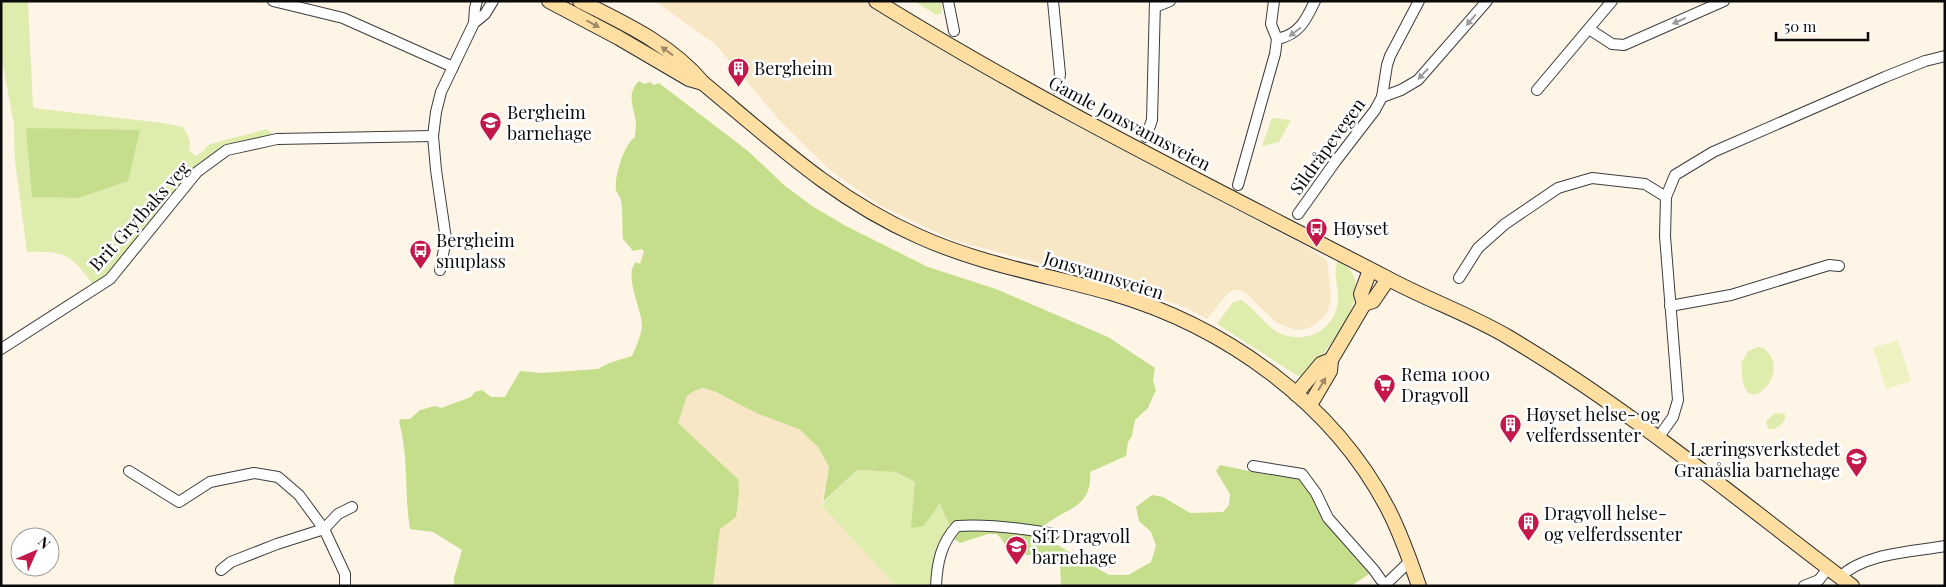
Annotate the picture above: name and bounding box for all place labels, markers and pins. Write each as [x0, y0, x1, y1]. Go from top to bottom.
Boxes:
building icon: Bergheim [726, 56, 750, 87]
place label: Bergheim [754, 56, 833, 80]
place label: Bergheim barnehage [507, 100, 592, 145]
school or university icon: Bergheim barnehage [479, 110, 503, 141]
bus stop icon: Høyset [1305, 216, 1329, 247]
place label: Høyset [1333, 216, 1389, 240]
place label: Bergheim snuplass [436, 228, 515, 273]
bus stop icon: Bergheim snuplass [408, 238, 432, 269]
place label: Rema 1000 Dragvoll [1401, 362, 1490, 407]
supermarket icon: Rema 1000 Dragvoll [1373, 372, 1397, 403]
place label: Høyset helse- og velferdssenter [1525, 402, 1660, 447]
building icon: Høyset helse- og velferdssenter [1498, 412, 1522, 443]
place label: Læringsverkstedet Granåslia barnehage [1674, 437, 1841, 482]
school or university icon: Læringsverkstedet Granåslia barnehage [1844, 447, 1868, 478]
place label: Dragvoll helse- og velferdssenter [1544, 501, 1683, 546]
building icon: Dragvoll helse- og velferdssenter [1516, 511, 1540, 542]
place label: SiT Dragvoll barnehage [1032, 524, 1130, 569]
school or university icon: SiT Dragvoll barnehage [1004, 534, 1028, 565]

